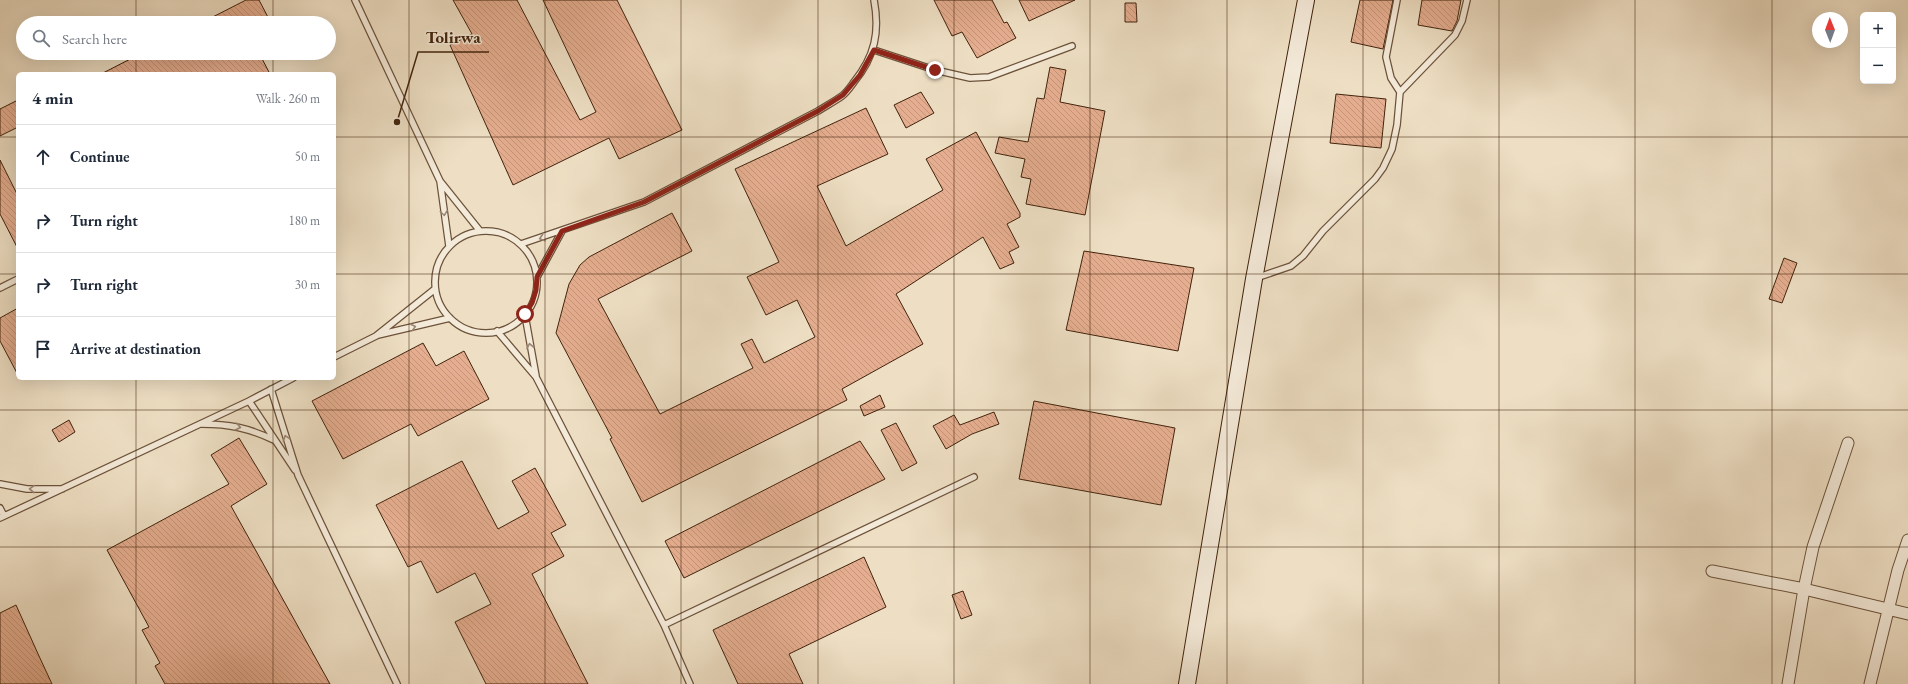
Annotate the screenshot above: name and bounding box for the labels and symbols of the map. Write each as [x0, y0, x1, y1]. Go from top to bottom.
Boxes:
north arrow [1812, 12, 1848, 48]
callout: Tolirwa [418, 23, 489, 52]
text: Tolirwa [425, 26, 481, 48]
route end [926, 61, 944, 79]
one-way arrow [439, 210, 448, 216]
one-way arrow [538, 233, 545, 241]
route start [516, 305, 534, 323]
one-way arrow [409, 323, 416, 332]
one-way arrow [527, 343, 535, 349]
one-way arrow [235, 422, 241, 430]
one-way arrow [282, 435, 291, 442]
one-way arrow [29, 485, 35, 493]

